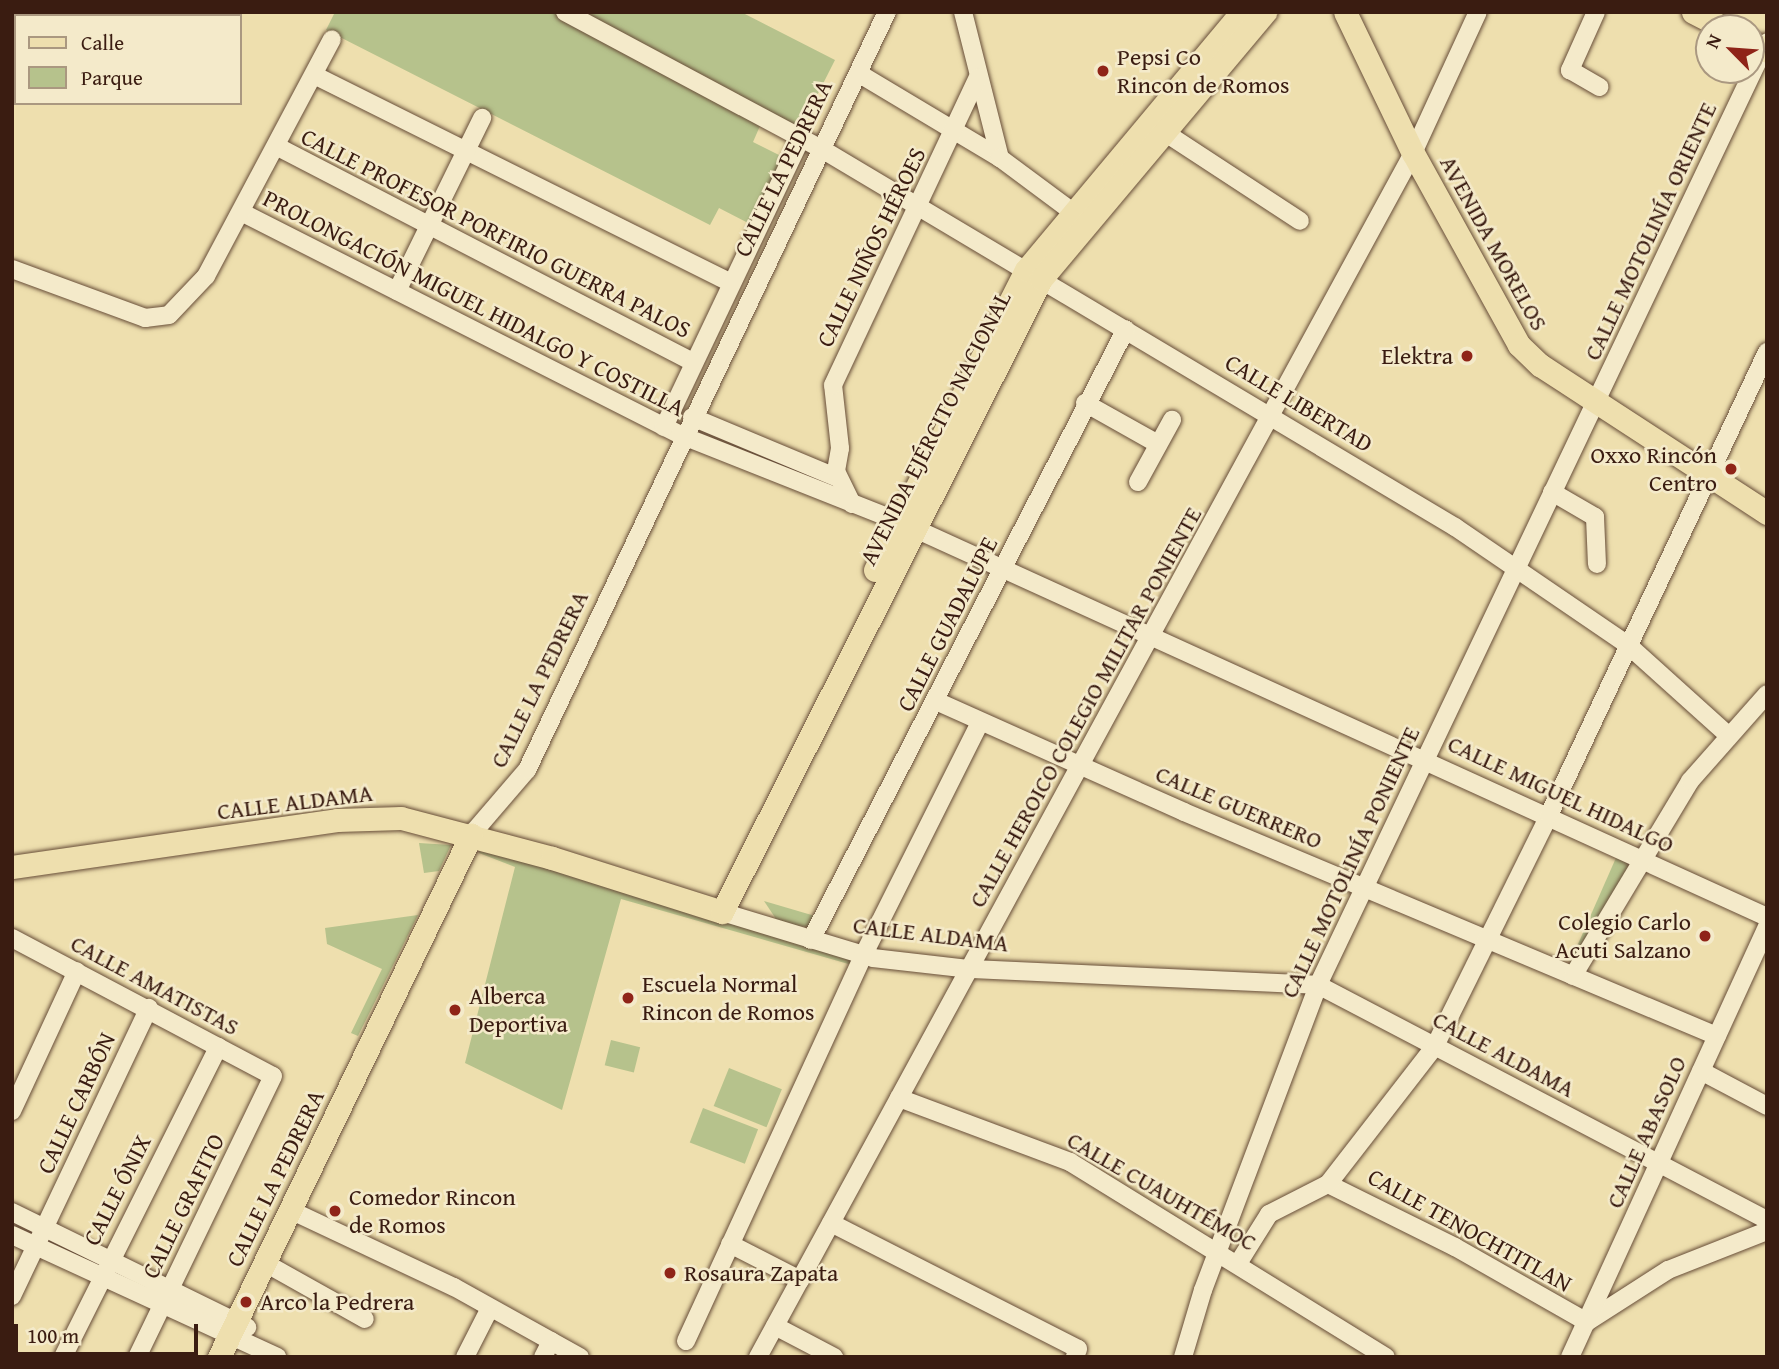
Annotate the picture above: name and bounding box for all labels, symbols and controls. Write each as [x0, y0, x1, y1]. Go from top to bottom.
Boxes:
legend [14, 14, 242, 105]
north arrow [1695, 14, 1765, 84]
text: Calle [81, 27, 124, 58]
text: N [1697, 29, 1728, 53]
place label: Pepsi Co Rincon de Romos [1117, 43, 1289, 99]
text: Parque [81, 62, 143, 93]
marker: Pepsi Co Rincon de Romos [1095, 63, 1111, 79]
street label: CALLE LA PEDRERA [728, 75, 838, 261]
street label: CALLE MOTOLINÍA ORIENTE [1578, 97, 1722, 365]
street label: CALLE PROFESOR PORFIRIO GUERRA PALOS [296, 122, 696, 344]
street label: CALLE NIÑOS HÉROES [810, 143, 932, 351]
street label: AVENIDA MORELOS [1434, 151, 1554, 335]
street label: PROLONGACIÓN MIGUEL HIDALGO Y COSTILLA [259, 184, 689, 422]
street label: AVENIDA EJÉRCITO NACIONAL [853, 286, 1017, 570]
place label: Elektra [1381, 342, 1453, 370]
street label: CALLE LIBERTAD [1220, 348, 1378, 458]
marker: Elektra [1459, 348, 1475, 364]
place label: Oxxo Rincón Centro [1591, 441, 1717, 497]
marker: Oxxo Rincón Centro [1723, 461, 1739, 477]
street label: CALLE HEROICO COLEGIO MILITAR PONIENTE [963, 502, 1207, 912]
street label: CALLE GUADALUPE [891, 532, 1003, 716]
street label: CALLE LA PEDRERA [484, 586, 594, 772]
street label: CALLE MOTOLINÍA PONIENTE [1274, 722, 1426, 1002]
street label: CALLE MIGUEL HIDALGO [1443, 729, 1679, 859]
street label: CALLE GUERRERO [1151, 759, 1327, 855]
street label: CALLE ALDAMA [216, 778, 374, 826]
place label: Colegio Carlo Acuti Salzano [1555, 908, 1691, 964]
street label: CALLE ALDAMA [852, 910, 1010, 958]
marker: Colegio Carlo Acuti Salzano [1697, 928, 1713, 944]
street label: CALLE AMATISTAS [66, 929, 244, 1041]
place label: Escuela Normal Rincon de Romos [642, 970, 814, 1026]
place label: Alberca Deportiva [469, 982, 568, 1038]
marker: Escuela Normal Rincon de Romos [620, 990, 636, 1006]
marker: Alberca Deportiva [447, 1002, 463, 1018]
street label: CALLE ALDAMA [1428, 1005, 1580, 1103]
street label: CALLE CARBÓN [31, 1028, 121, 1178]
street label: CALLE ABASOLO [1600, 1052, 1692, 1212]
street label: CALLE LA PEDRERA [220, 1085, 330, 1271]
street label: CALLE CUAUHTÉMOC [1062, 1125, 1262, 1257]
street label: CALLE GRAFITO [136, 1129, 230, 1283]
street label: CALLE ÓNIX [77, 1130, 157, 1250]
street label: CALLE TENOCHTITLAN [1363, 1162, 1577, 1298]
place label: Comedor Rincon de Romos [349, 1183, 516, 1239]
marker: Comedor Rincon de Romos [327, 1203, 343, 1219]
place label: Rosaura Zapata [684, 1259, 838, 1287]
marker: Rosaura Zapata [662, 1265, 678, 1281]
place label: Arco la Pedrera [260, 1288, 414, 1316]
marker: Arco la Pedrera [238, 1294, 254, 1310]
scale bar [18, 1310, 201, 1354]
text: 100 m [27, 1320, 79, 1351]

